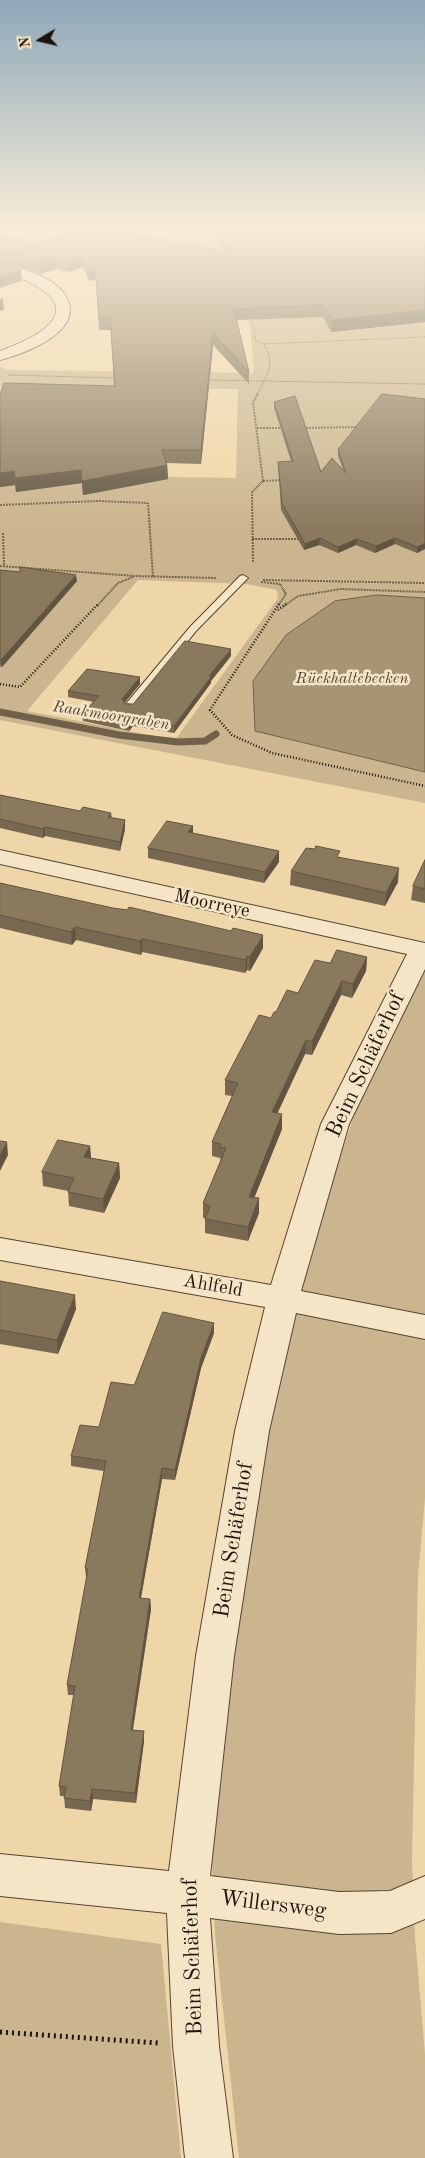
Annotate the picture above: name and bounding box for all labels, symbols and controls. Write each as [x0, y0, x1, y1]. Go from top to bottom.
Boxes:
north arrow [15, 15, 65, 65]
text: N [17, 36, 33, 49]
water label: Rückhaltebecken [296, 669, 408, 689]
water label: Raakmoorgraben [51, 697, 171, 735]
street label: Moorreye [172, 885, 252, 923]
street label: Beim Schäferhof [321, 988, 411, 1142]
street label: Ahlfeld [181, 1270, 245, 1302]
street label: Beim Schäferhof [209, 1460, 259, 1620]
street label: Beim Schäferhof [177, 1878, 209, 2036]
street label: Willersweg [218, 1885, 328, 1925]

